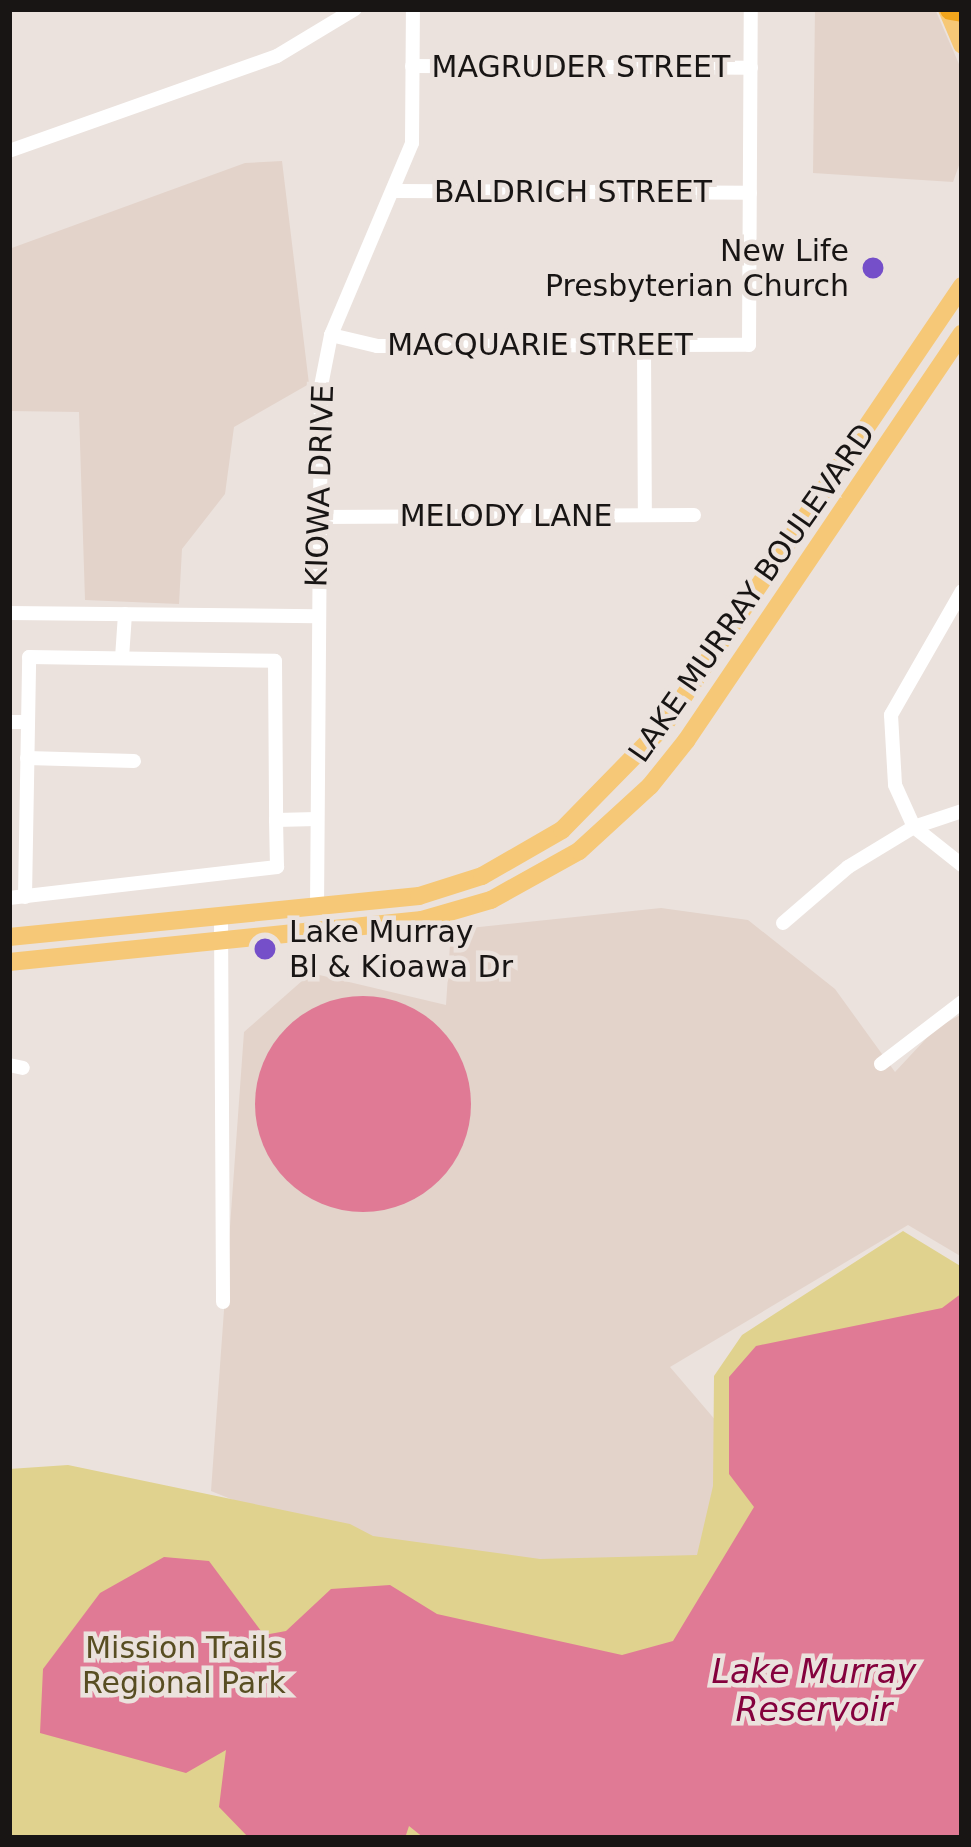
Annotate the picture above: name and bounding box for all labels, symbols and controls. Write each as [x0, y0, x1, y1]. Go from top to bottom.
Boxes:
street label: MAGRUDER STREET [432, 49, 730, 85]
street label: BALDRICH STREET [434, 174, 712, 210]
place label: New Life Presbyterian Church [545, 233, 849, 304]
marker: New Life Presbyterian Church [860, 255, 886, 281]
street label: MACQUARIE STREET [387, 327, 693, 363]
street label: KIOWA DRIVE [298, 384, 342, 588]
street label: LAKE MURRAY BOULEVARD [621, 417, 883, 769]
street label: MELODY LANE [400, 498, 612, 534]
place label: Lake Murray Bl & Kioawa Dr [289, 914, 513, 984]
marker: Lake Murray Bl & Kioawa Dr [252, 936, 278, 962]
park label: Mission Trails Regional Park [82, 1630, 286, 1700]
water label: Lake Murray Reservoir [712, 1652, 916, 1730]

